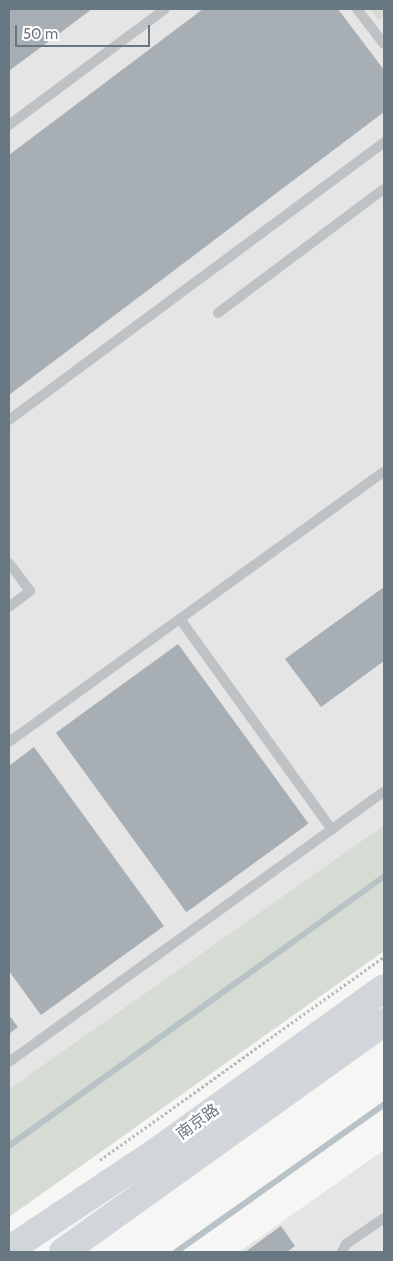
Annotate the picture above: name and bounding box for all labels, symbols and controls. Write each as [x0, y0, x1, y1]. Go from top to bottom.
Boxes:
scale bar [18, 15, 152, 47]
text: 50 m [23, 25, 58, 43]
street label: 南京路 [173, 1100, 223, 1144]

